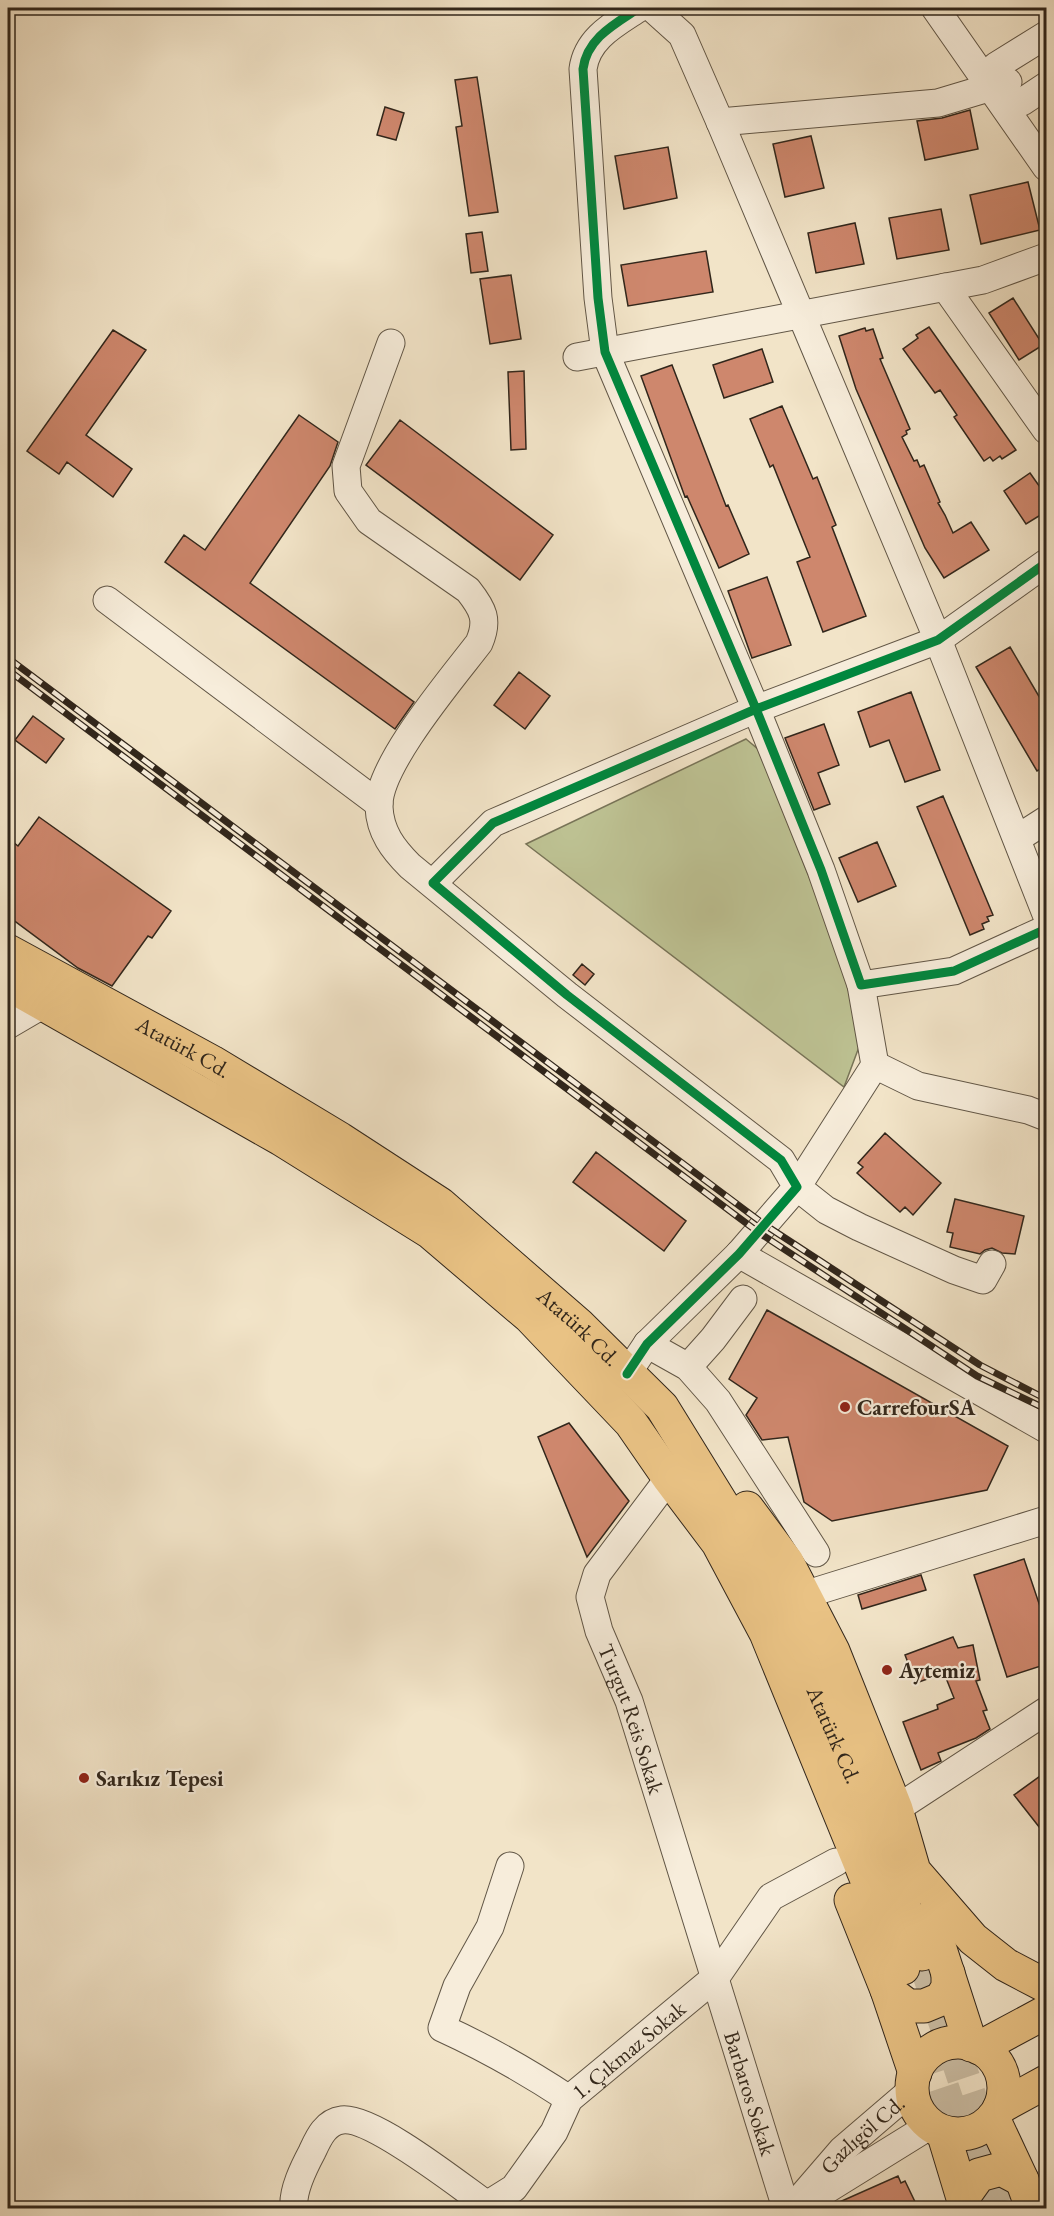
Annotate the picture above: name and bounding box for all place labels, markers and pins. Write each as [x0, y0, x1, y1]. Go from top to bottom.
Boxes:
place label: CarrefourSA [857, 1393, 976, 1422]
marker: CarrefourSA [838, 1400, 852, 1414]
place label: Aytemiz [898, 1656, 976, 1685]
marker: Aytemiz [880, 1663, 894, 1677]
place label: Sarıkız Tepesi [96, 1764, 224, 1793]
marker: Sarıkız Tepesi [77, 1771, 91, 1785]

